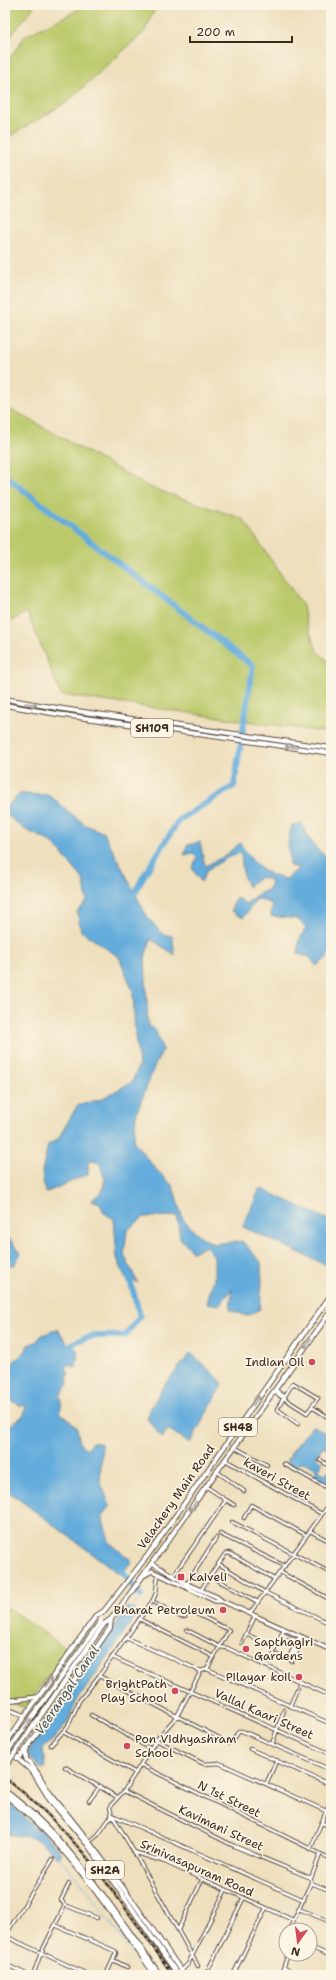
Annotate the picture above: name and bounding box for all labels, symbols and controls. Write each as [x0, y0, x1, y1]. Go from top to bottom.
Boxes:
scale bar [190, 18, 292, 44]
text: 200 m [196, 24, 235, 40]
one-way arrow [25, 700, 38, 708]
road number: SH109 [131, 719, 173, 737]
one-way arrow [285, 743, 298, 751]
one-way arrow [304, 1337, 313, 1348]
place label: Indian Oil [245, 1354, 304, 1370]
marker: Indian Oil [307, 1357, 317, 1367]
one-way arrow [252, 1396, 260, 1407]
road number: SH48 [219, 1418, 257, 1436]
street label: Velachery Main Road [134, 1441, 219, 1553]
street label: kaveri Street [241, 1454, 313, 1504]
one-way arrow [189, 1500, 197, 1511]
place label: Kaiveli [189, 1569, 227, 1585]
marker: Kaiveli [176, 1572, 186, 1582]
place label: Bharat Petroleum [114, 1602, 215, 1618]
marker: Bharat Petroleum [218, 1605, 228, 1615]
place label: Sapthagiri Gardens [254, 1634, 313, 1664]
water label: Veerangal Canal [31, 1642, 103, 1738]
marker: Sapthagiri Gardens [241, 1644, 251, 1654]
place label: Pilayar koil [226, 1669, 291, 1685]
marker: Pilayar koil [294, 1672, 304, 1682]
place label: BrightPath Play School [100, 1676, 167, 1706]
one-way arrow [44, 1677, 52, 1688]
street label: Vallal Kaari Street [212, 1685, 316, 1743]
marker: BrightPath Play School [170, 1686, 180, 1696]
one-way arrow [24, 1718, 32, 1729]
place label: Pon Vidhyashram School [135, 1731, 236, 1761]
marker: Pon Vidhyashram School [122, 1741, 132, 1751]
street label: N 1st Street [195, 1777, 263, 1821]
street label: Kavimani Street [176, 1801, 266, 1855]
street label: Srinivasapuram Road [138, 1836, 257, 1900]
road number: SH2A [86, 1861, 124, 1879]
north arrow [278, 1922, 318, 1962]
text: N [289, 1943, 302, 1960]

